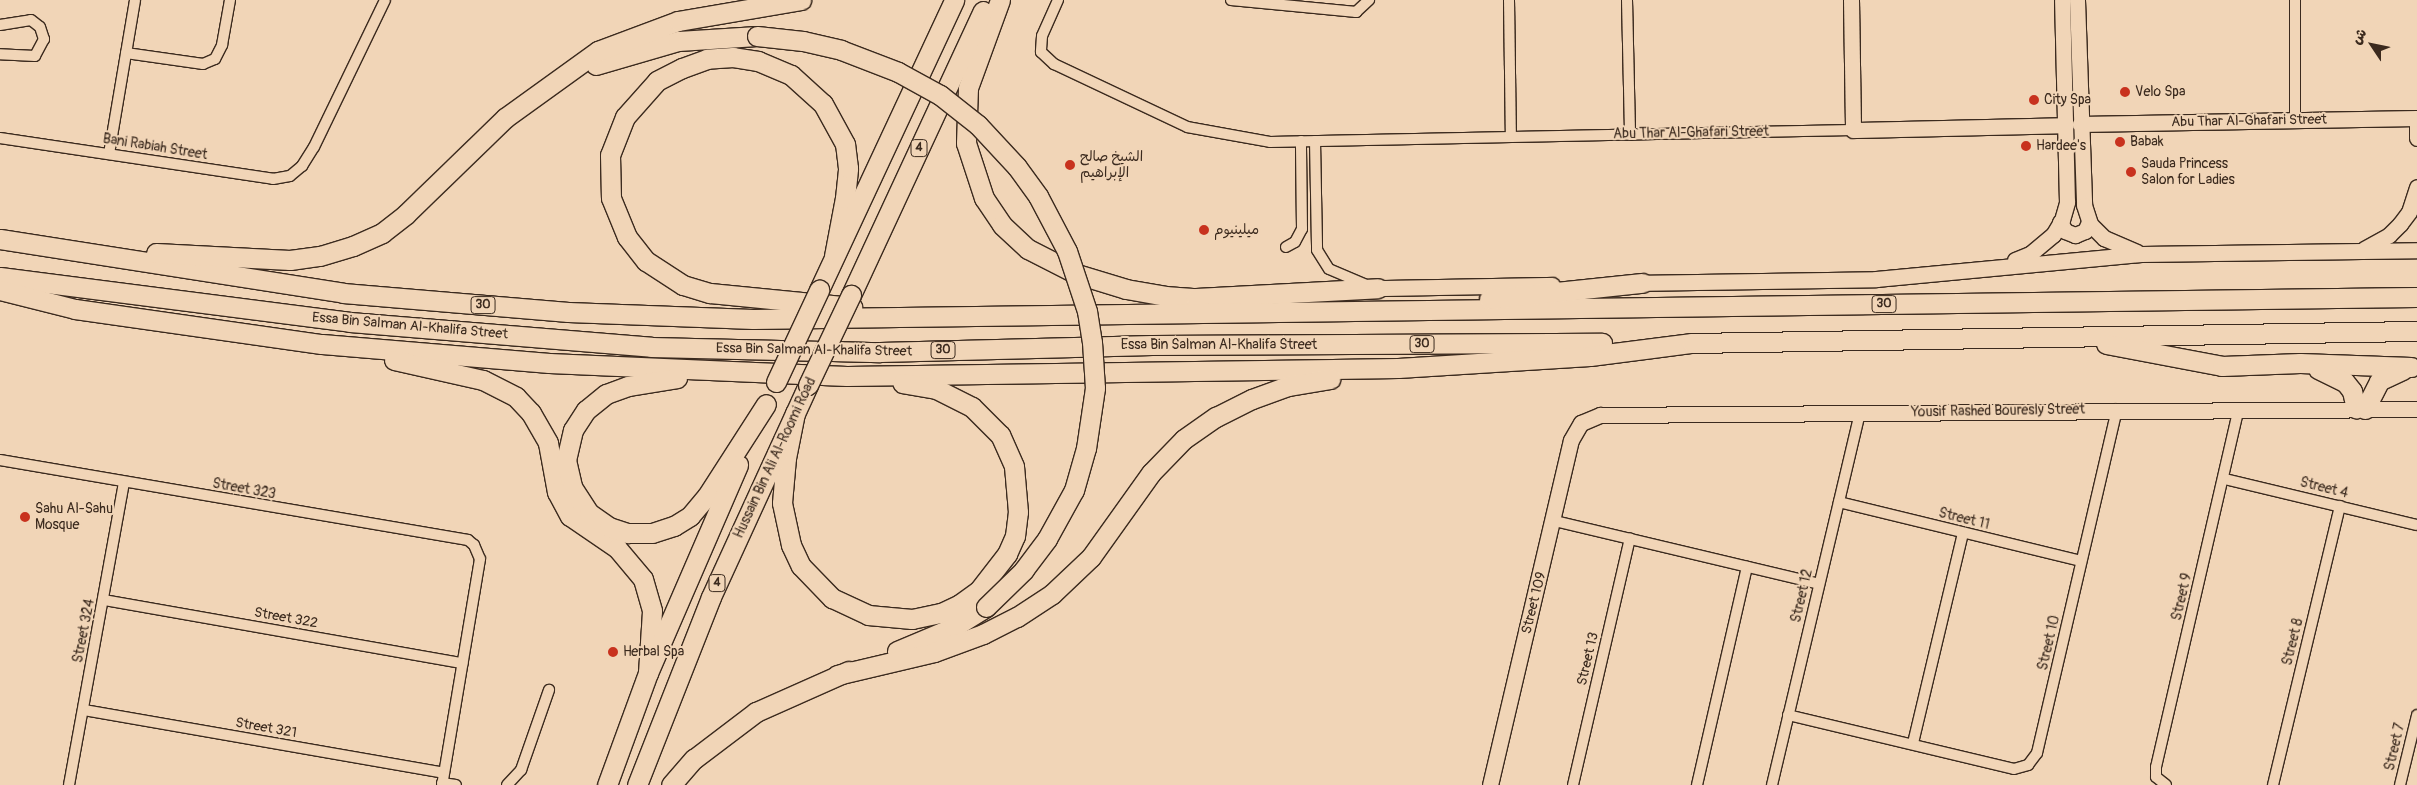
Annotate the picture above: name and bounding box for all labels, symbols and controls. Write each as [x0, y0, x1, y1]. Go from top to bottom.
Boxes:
north arrow [2347, 20, 2397, 70]
text: ش [2348, 25, 2371, 47]
place label: Velo Spa [2135, 84, 2185, 100]
marker: Velo Spa [2119, 86, 2131, 98]
place label: City Spa [2044, 92, 2091, 108]
marker: City Spa [2028, 94, 2040, 106]
street label: Abu Thar Al-Ghafari Street [2171, 111, 2327, 131]
street label: Abu Thar Al-Ghafari Street [1613, 123, 1769, 143]
street label: Bani Rabiah Street [102, 130, 208, 164]
place label: Babak [2130, 134, 2164, 150]
marker: Babak [2114, 136, 2126, 148]
road number: 4 [910, 138, 928, 158]
place label: Hardee's [2036, 138, 2086, 154]
marker: Hardee's [2020, 140, 2032, 152]
place label: الشيخ صالح الإبراهيم [1080, 149, 1143, 182]
place label: Sauda Princess Salon for Ladies [2141, 156, 2235, 188]
marker: الشيخ صالح الإبراهيم [1064, 159, 1076, 171]
marker: Sauda Princess Salon for Ladies [2125, 166, 2137, 178]
place label: ميلينيوم [1214, 222, 1259, 238]
marker: ميلينيوم [1198, 224, 1210, 236]
road number: 30 [1872, 294, 1896, 314]
road number: 30 [470, 296, 496, 314]
street label: Essa Bin Salman Al-Khalifa Street [311, 309, 509, 343]
road number: 30 [1410, 334, 1434, 354]
street label: Essa Bin Salman Al-Khalifa Street [1121, 337, 1317, 353]
street label: Essa Bin Salman Al-Khalifa Street [716, 340, 912, 360]
road number: 30 [930, 340, 956, 360]
street label: Hussain Bin Ali Al-Roomi Road [730, 375, 820, 541]
street label: Yousif Rashed Bouresly Street [1911, 401, 2085, 421]
street label: Street 4 [2298, 474, 2350, 502]
street label: Street 323 [211, 475, 277, 503]
place label: Sahu Al-Sahu Mosque [35, 501, 113, 534]
street label: Street 11 [1937, 505, 1991, 533]
marker: Sahu Al-Sahu Mosque [19, 511, 31, 523]
street label: Street 12 [1788, 568, 1816, 624]
street label: Street 109 [1518, 570, 1550, 636]
street label: Street 9 [2168, 572, 2196, 622]
road number: 4 [708, 574, 726, 592]
street label: Street 324 [70, 598, 98, 664]
street label: Street 322 [253, 604, 319, 632]
street label: Street 10 [2035, 614, 2063, 672]
street label: Street 8 [2279, 617, 2307, 667]
street label: Street 13 [1574, 631, 1602, 687]
place label: Herbal Spa [623, 644, 684, 660]
marker: Herbal Spa [607, 646, 619, 658]
street label: Street 321 [234, 714, 298, 742]
street label: Street 7 [2381, 722, 2409, 772]

